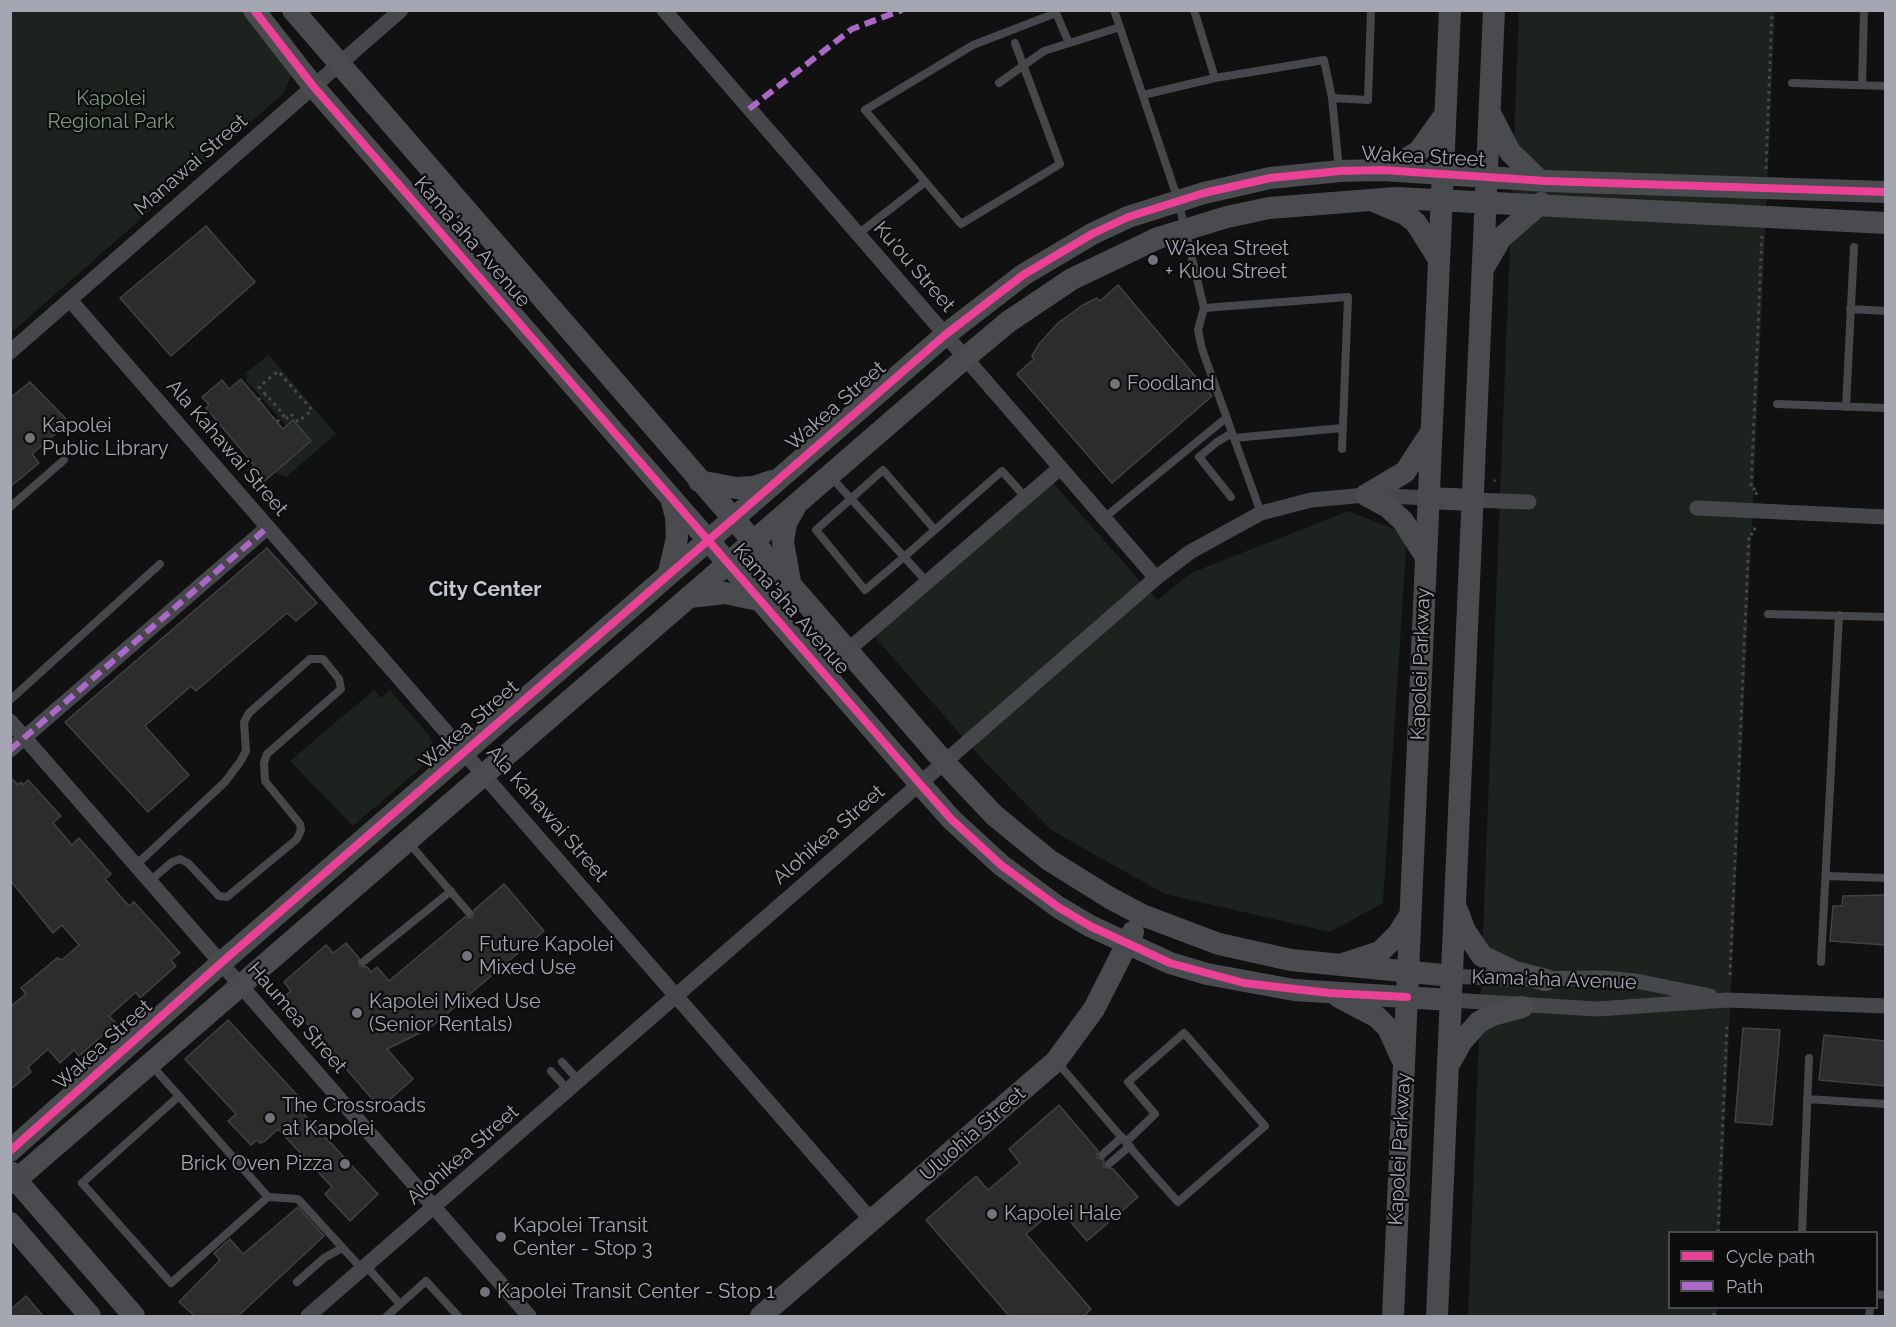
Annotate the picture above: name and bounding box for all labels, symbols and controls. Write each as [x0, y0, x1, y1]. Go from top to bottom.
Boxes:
park label: Kapolei Regional Park [47, 87, 175, 134]
street label: Manawai Street [129, 109, 253, 221]
street label: Wakea Street [1360, 142, 1486, 172]
street label: Kama'aha Avenue [409, 172, 535, 312]
street label: Ku'ou Street [868, 217, 960, 317]
place label: Wakea Street + Kuou Street [1165, 237, 1289, 284]
marker: Wakea Street + Kuou Street [1146, 253, 1160, 267]
street label: Wakea Street [781, 356, 891, 456]
place label: Foodland [1127, 372, 1215, 396]
street label: Ala Kahawai Street [161, 375, 293, 521]
marker: Foodland [1108, 377, 1122, 391]
place label: Kapolei Public Library [42, 414, 169, 461]
marker: Kapolei Public Library [23, 431, 37, 445]
street label: Kama'aha Avenue [728, 539, 854, 679]
district label: City Center [429, 577, 541, 603]
street label: Kapolei Parkway [1406, 587, 1436, 741]
street label: Wakea Street [414, 675, 524, 775]
street label: Ala Kahawai Street [481, 741, 613, 887]
street label: Alohikea Street [768, 780, 890, 890]
place label: Future Kapolei Mixed Use [479, 933, 614, 980]
marker: Future Kapolei Mixed Use [460, 949, 474, 963]
street label: Haumea Street [242, 958, 352, 1078]
street label: Kama'aha Avenue [1471, 965, 1637, 995]
place label: Kapolei Mixed Use (Senior Rentals) [369, 990, 541, 1037]
street label: Wakea Street [49, 995, 157, 1095]
marker: Kapolei Mixed Use (Senior Rentals) [350, 1006, 364, 1020]
street label: Kapolei Parkway [1384, 1072, 1416, 1226]
street label: Uluohia Street [915, 1082, 1031, 1186]
place label: The Crossroads at Kapolei [282, 1094, 426, 1141]
street label: Alohikea Street [402, 1100, 524, 1210]
marker: The Crossroads at Kapolei [263, 1111, 277, 1125]
place label: Brick Oven Pizza [180, 1152, 333, 1176]
marker: Brick Oven Pizza [338, 1157, 352, 1171]
place label: Kapolei Hale [1004, 1202, 1121, 1226]
marker: Kapolei Hale [985, 1207, 999, 1221]
place label: Kapolei Transit Center - Stop 3 [513, 1214, 652, 1261]
marker: Kapolei Transit Center - Stop 3 [494, 1230, 508, 1244]
legend [1668, 1231, 1878, 1309]
text: Cycle path [1726, 1246, 1815, 1267]
text: Path [1726, 1276, 1763, 1297]
place label: Kapolei Transit Center - Stop 1 [497, 1280, 775, 1304]
marker: Kapolei Transit Center - Stop 1 [478, 1285, 492, 1299]

